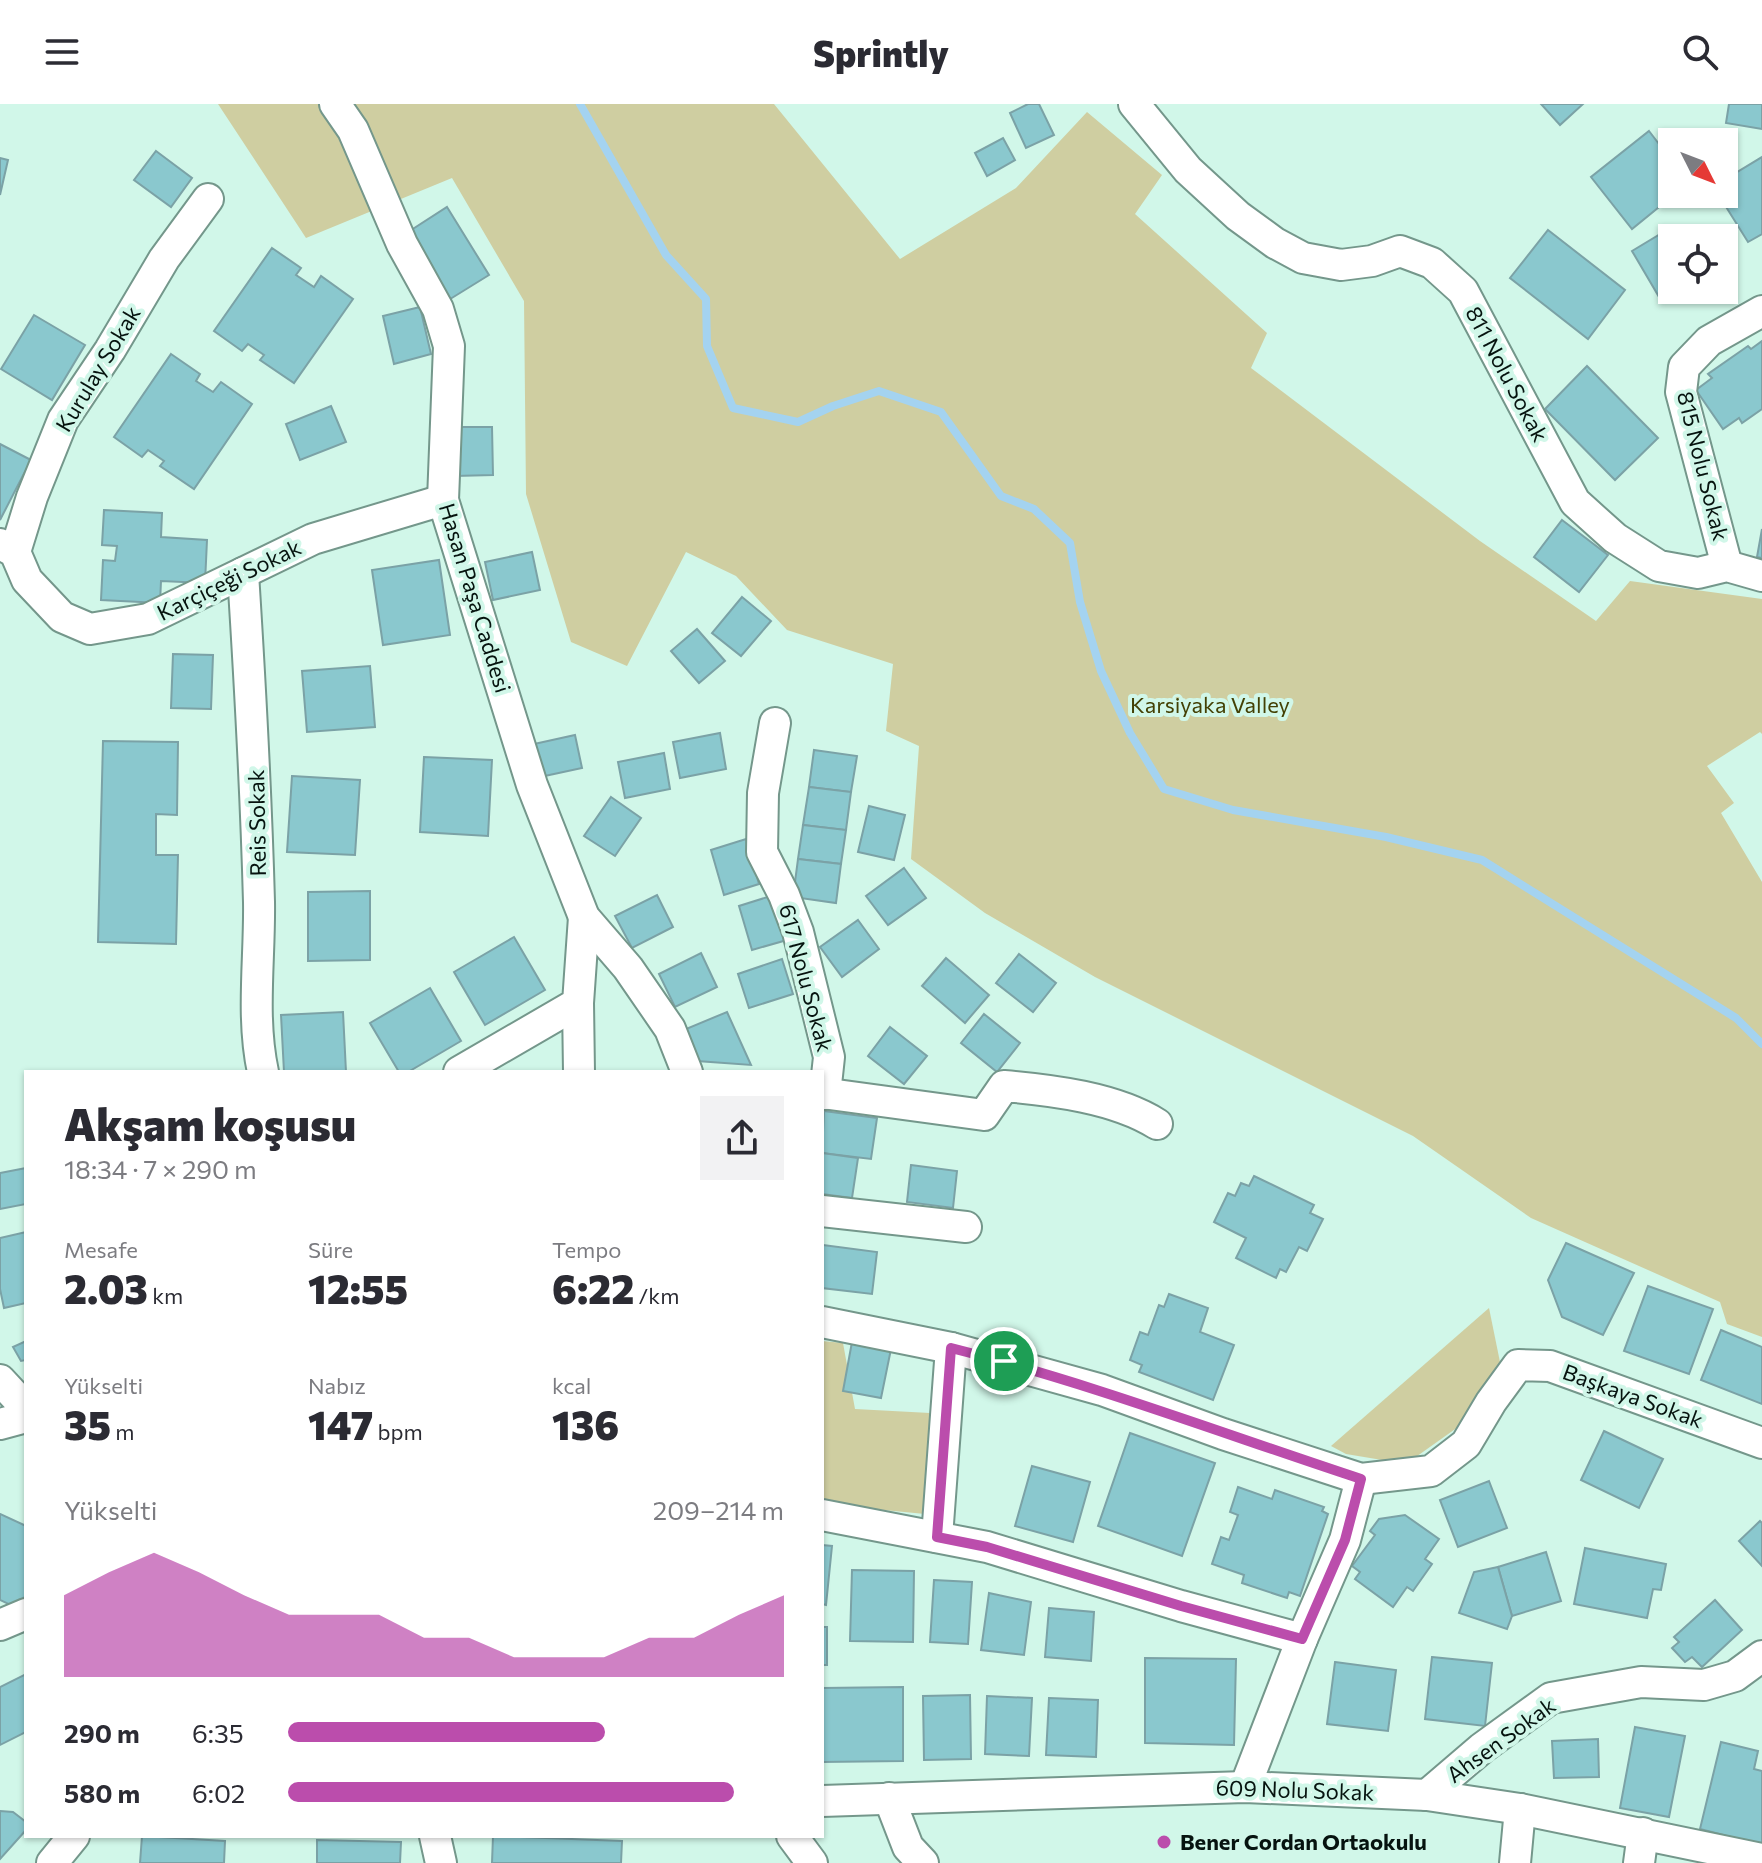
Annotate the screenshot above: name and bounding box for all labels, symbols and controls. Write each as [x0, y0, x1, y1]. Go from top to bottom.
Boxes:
icon: menu [40, 30, 84, 74]
text: Sprintly [813, 30, 949, 74]
icon: search [1678, 30, 1722, 74]
north arrow [1658, 128, 1738, 208]
map controls [1658, 128, 1738, 304]
button: locate [1658, 224, 1738, 304]
street label: Kurulay Sokak [50, 301, 146, 436]
street label: 811 Nolu Sokak [1460, 301, 1555, 446]
street label: 815 Nolu Sokak [1672, 388, 1735, 543]
street label: Hasan Paşa Caddesi [434, 500, 517, 696]
street label: Karçiçeği Sokak [152, 533, 305, 626]
park label: Karsiyaka Valley [1130, 691, 1290, 718]
street label: Reis Sokak [242, 769, 271, 877]
street label: 617 Nolu Sokak [774, 901, 839, 1055]
text: Akşam koşusu [64, 1096, 356, 1150]
button: share [700, 1096, 784, 1180]
text: 18:34 · 7 × 290 m [64, 1153, 257, 1184]
text: Mesafe [64, 1236, 138, 1263]
text: Süre [308, 1236, 353, 1263]
text: Tempo [552, 1236, 621, 1263]
text: 2.03 [64, 1263, 148, 1312]
text: 12:55 [308, 1263, 408, 1312]
text: 6:22 [552, 1263, 634, 1312]
text: km [148, 1282, 183, 1309]
text: /km [634, 1282, 679, 1309]
pin [970, 1327, 1038, 1395]
icon: arrive [982, 1339, 1026, 1383]
street label: Başkaya Sokak [1559, 1358, 1707, 1433]
text: Yükselti [64, 1372, 143, 1399]
text: Nabız [308, 1372, 366, 1399]
text: kcal [552, 1372, 591, 1399]
text: 35 [64, 1399, 111, 1448]
text: 147 [308, 1399, 373, 1448]
text: 136 [552, 1399, 619, 1448]
text: m [111, 1418, 135, 1445]
text: bpm [373, 1418, 423, 1445]
text: Yükselti [64, 1494, 157, 1525]
text: 209–214 m [653, 1494, 784, 1525]
street label: Ahsen Sokak [1441, 1691, 1560, 1788]
text: 290 m [64, 1717, 140, 1748]
text: 6:35 [192, 1717, 244, 1748]
street label: 609 Nolu Sokak [1215, 1773, 1375, 1806]
text: 580 m [64, 1777, 140, 1808]
text: 6:02 [192, 1777, 245, 1808]
place label: Bener Cordan Ortaokulu [1180, 1828, 1427, 1855]
marker: Bener Cordan Ortaokulu [1155, 1833, 1173, 1851]

